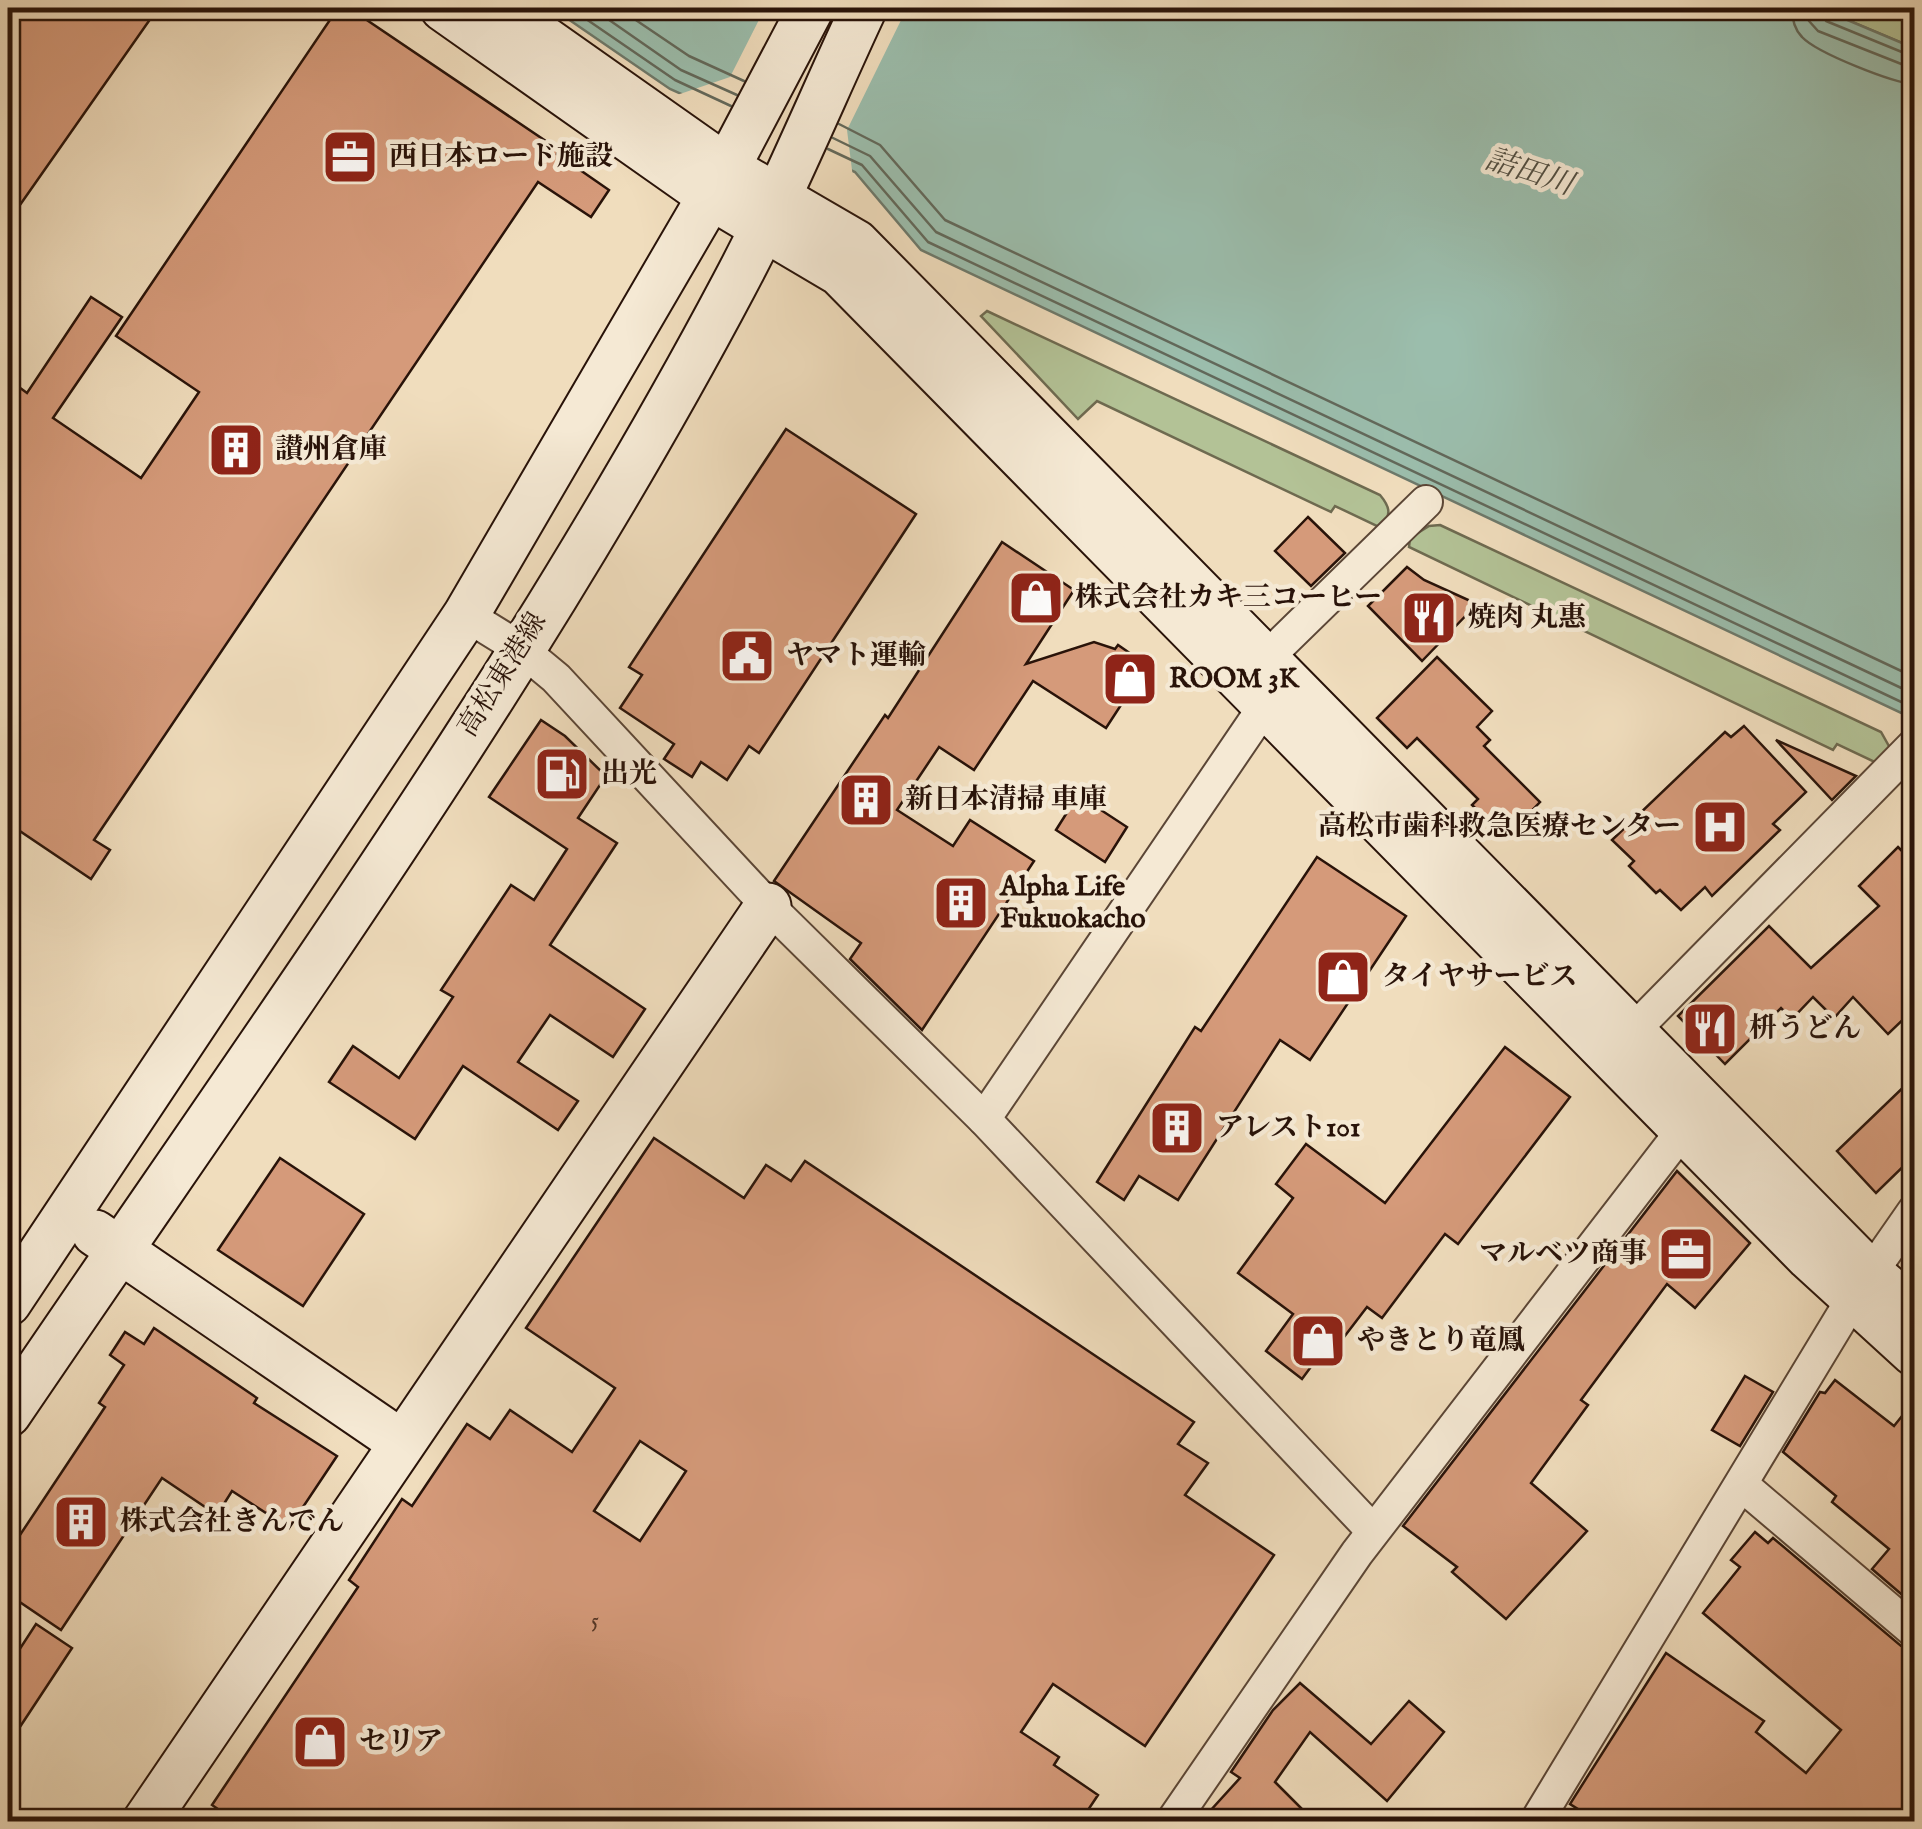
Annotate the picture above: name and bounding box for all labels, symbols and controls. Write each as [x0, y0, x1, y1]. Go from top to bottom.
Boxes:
office icon: 西日本ロード施設 [320, 127, 380, 187]
place label: 西日本ロード施設 [389, 140, 613, 175]
water label: 詰田川 [1480, 141, 1581, 206]
building icon: 讃州倉庫 [206, 420, 266, 480]
place label: 讃州倉庫 [275, 433, 387, 468]
shop icon: 株式会社カキ三コーヒー [1006, 568, 1066, 628]
place label: 株式会社カキ三コーヒー [1075, 581, 1382, 616]
restaurant icon: 焼肉 丸惠 [1399, 588, 1459, 648]
place label: 焼肉 丸惠 [1468, 601, 1586, 636]
street label: 高松東港線 [451, 606, 555, 744]
public building icon: ヤマト運輸 [717, 626, 777, 686]
place label: ヤマト運輸 [786, 639, 926, 674]
shop icon: ROOM 3K [1100, 649, 1160, 709]
place label: ROOM 3K [1169, 662, 1300, 697]
fuel station icon: 出光 [532, 744, 592, 804]
place label: 出光 [601, 757, 657, 792]
building icon: 新日本清掃 車庫 [836, 770, 896, 830]
place label: 新日本清掃 車庫 [905, 783, 1107, 818]
hospital icon: 高松市歯科救急医療センター [1690, 797, 1750, 857]
place label: 高松市歯科救急医療センター [1318, 810, 1681, 845]
place label: Alpha Life Fukuokacho [999, 870, 1146, 937]
building icon: Alpha Life Fukuokacho [931, 873, 991, 933]
shop icon: タイヤサービス [1313, 947, 1373, 1007]
place label: タイヤサービス [1382, 960, 1577, 995]
restaurant icon: 枡うどん [1680, 999, 1740, 1059]
place label: 枡うどん [1749, 1012, 1861, 1047]
building icon: アレスト101 [1147, 1098, 1207, 1158]
place label: アレスト101 [1216, 1111, 1360, 1146]
office icon: マルベツ商事 [1656, 1224, 1716, 1284]
place label: マルベツ商事 [1479, 1237, 1647, 1272]
shop icon: やきとり竜鳳 [1288, 1311, 1348, 1371]
place label: やきとり竜鳳 [1357, 1324, 1525, 1359]
building icon: 株式会社きんでん [51, 1492, 111, 1552]
place label: 株式会社きんでん [120, 1505, 344, 1540]
house number: 5 [591, 1607, 599, 1635]
shop icon: セリア [290, 1712, 350, 1772]
place label: セリア [359, 1725, 443, 1760]

